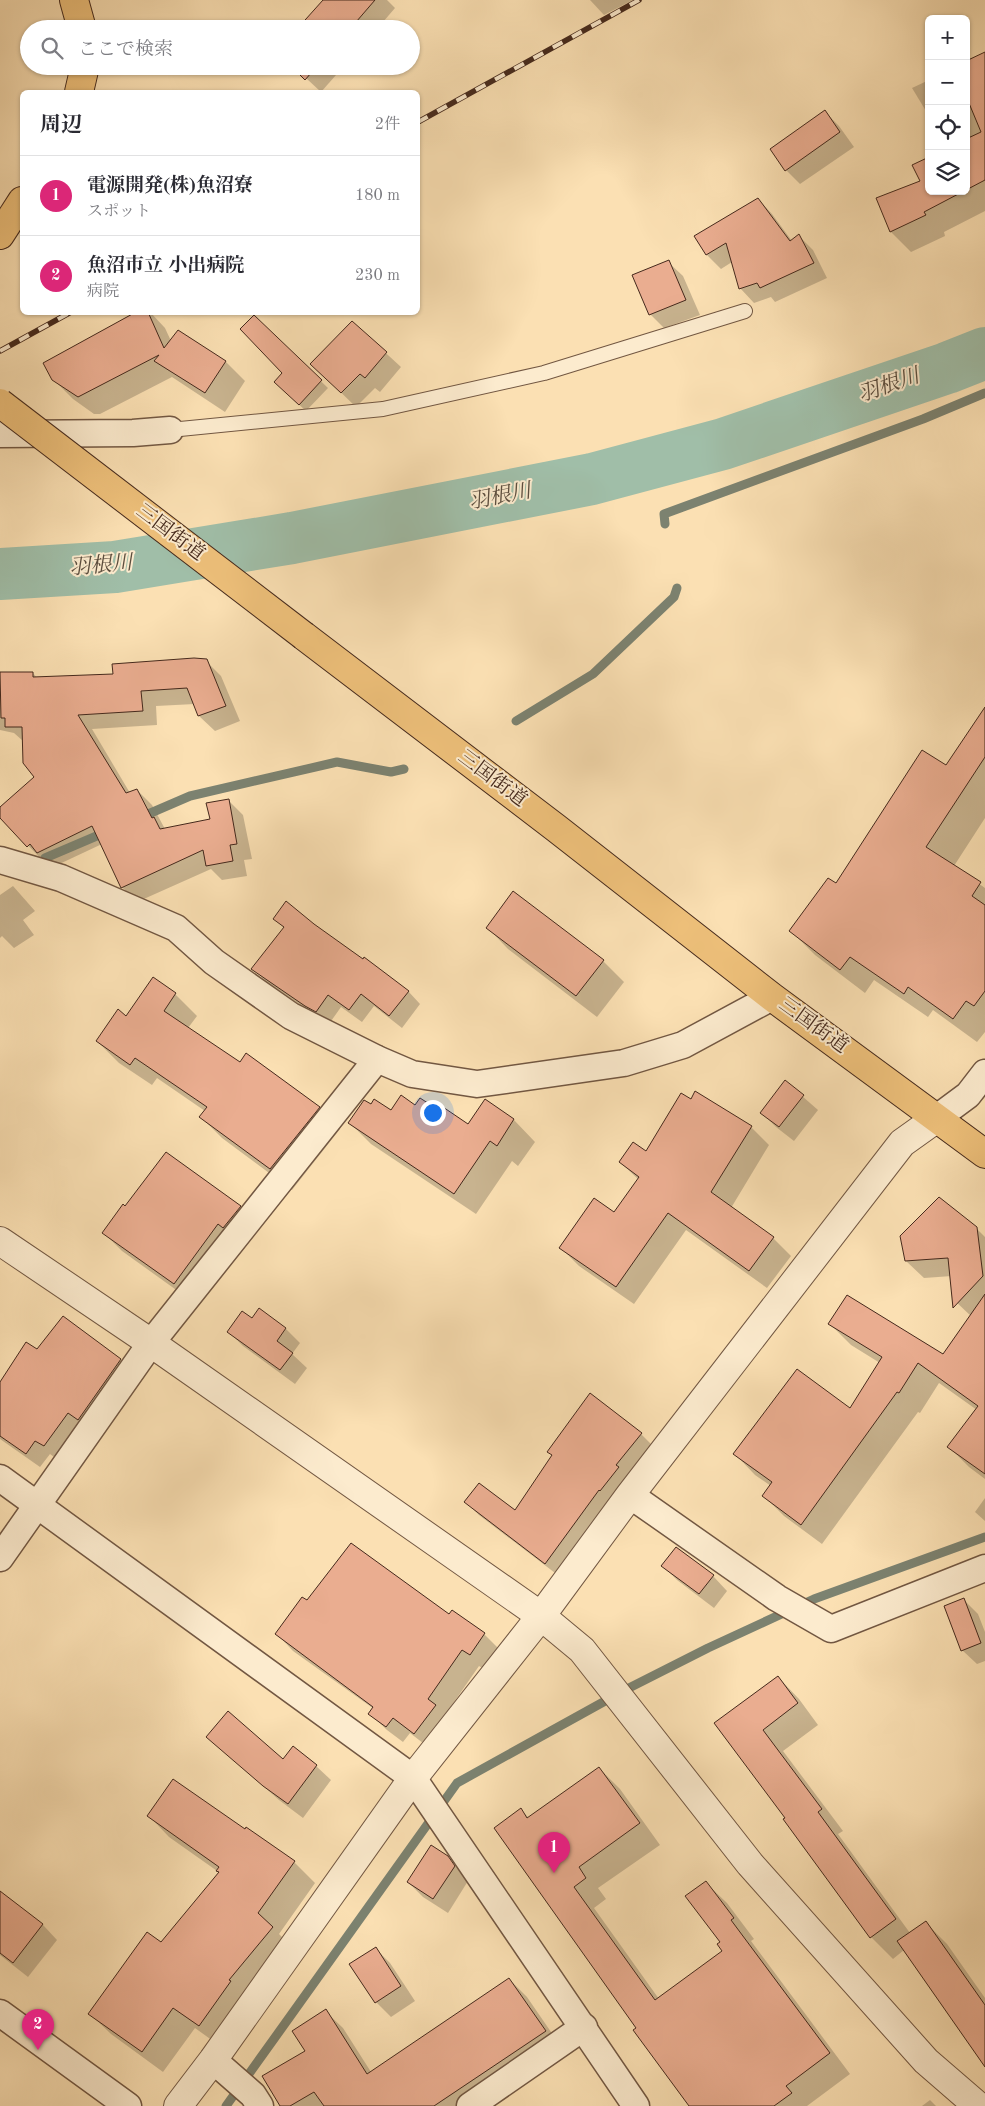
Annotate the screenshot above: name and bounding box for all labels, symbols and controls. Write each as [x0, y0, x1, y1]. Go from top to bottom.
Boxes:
map controls [925, 15, 970, 195]
button: + [925, 15, 970, 60]
search box [20, 20, 420, 75]
icon: search [38, 34, 66, 62]
text: ここで検索 [78, 41, 173, 60]
button: − [925, 60, 970, 105]
button: locate [925, 105, 970, 150]
text: 周辺 [40, 115, 82, 136]
text: 2件 [375, 117, 400, 133]
button: layers [925, 150, 970, 195]
text: 電源開発(株)魚沼寮 [87, 177, 253, 196]
text: 1 [51, 188, 61, 204]
text: 180 m [355, 188, 400, 204]
text: スポット [87, 204, 151, 220]
text: 魚沼市立 小出病院 [87, 257, 244, 276]
text: 2 [51, 268, 61, 284]
text: 230 m [355, 268, 400, 284]
text: 病院 [87, 284, 119, 300]
water label: 羽根川 [855, 363, 924, 406]
water label: 羽根川 [467, 478, 535, 513]
street label: 三国街道 [132, 499, 209, 565]
water label: 羽根川 [69, 551, 135, 579]
street label: 三国街道 [454, 745, 531, 811]
street label: 三国街道 [775, 993, 852, 1058]
your location [420, 1100, 446, 1126]
pin: 1 [538, 1832, 570, 1873]
pin: 2 [22, 2009, 54, 2050]

